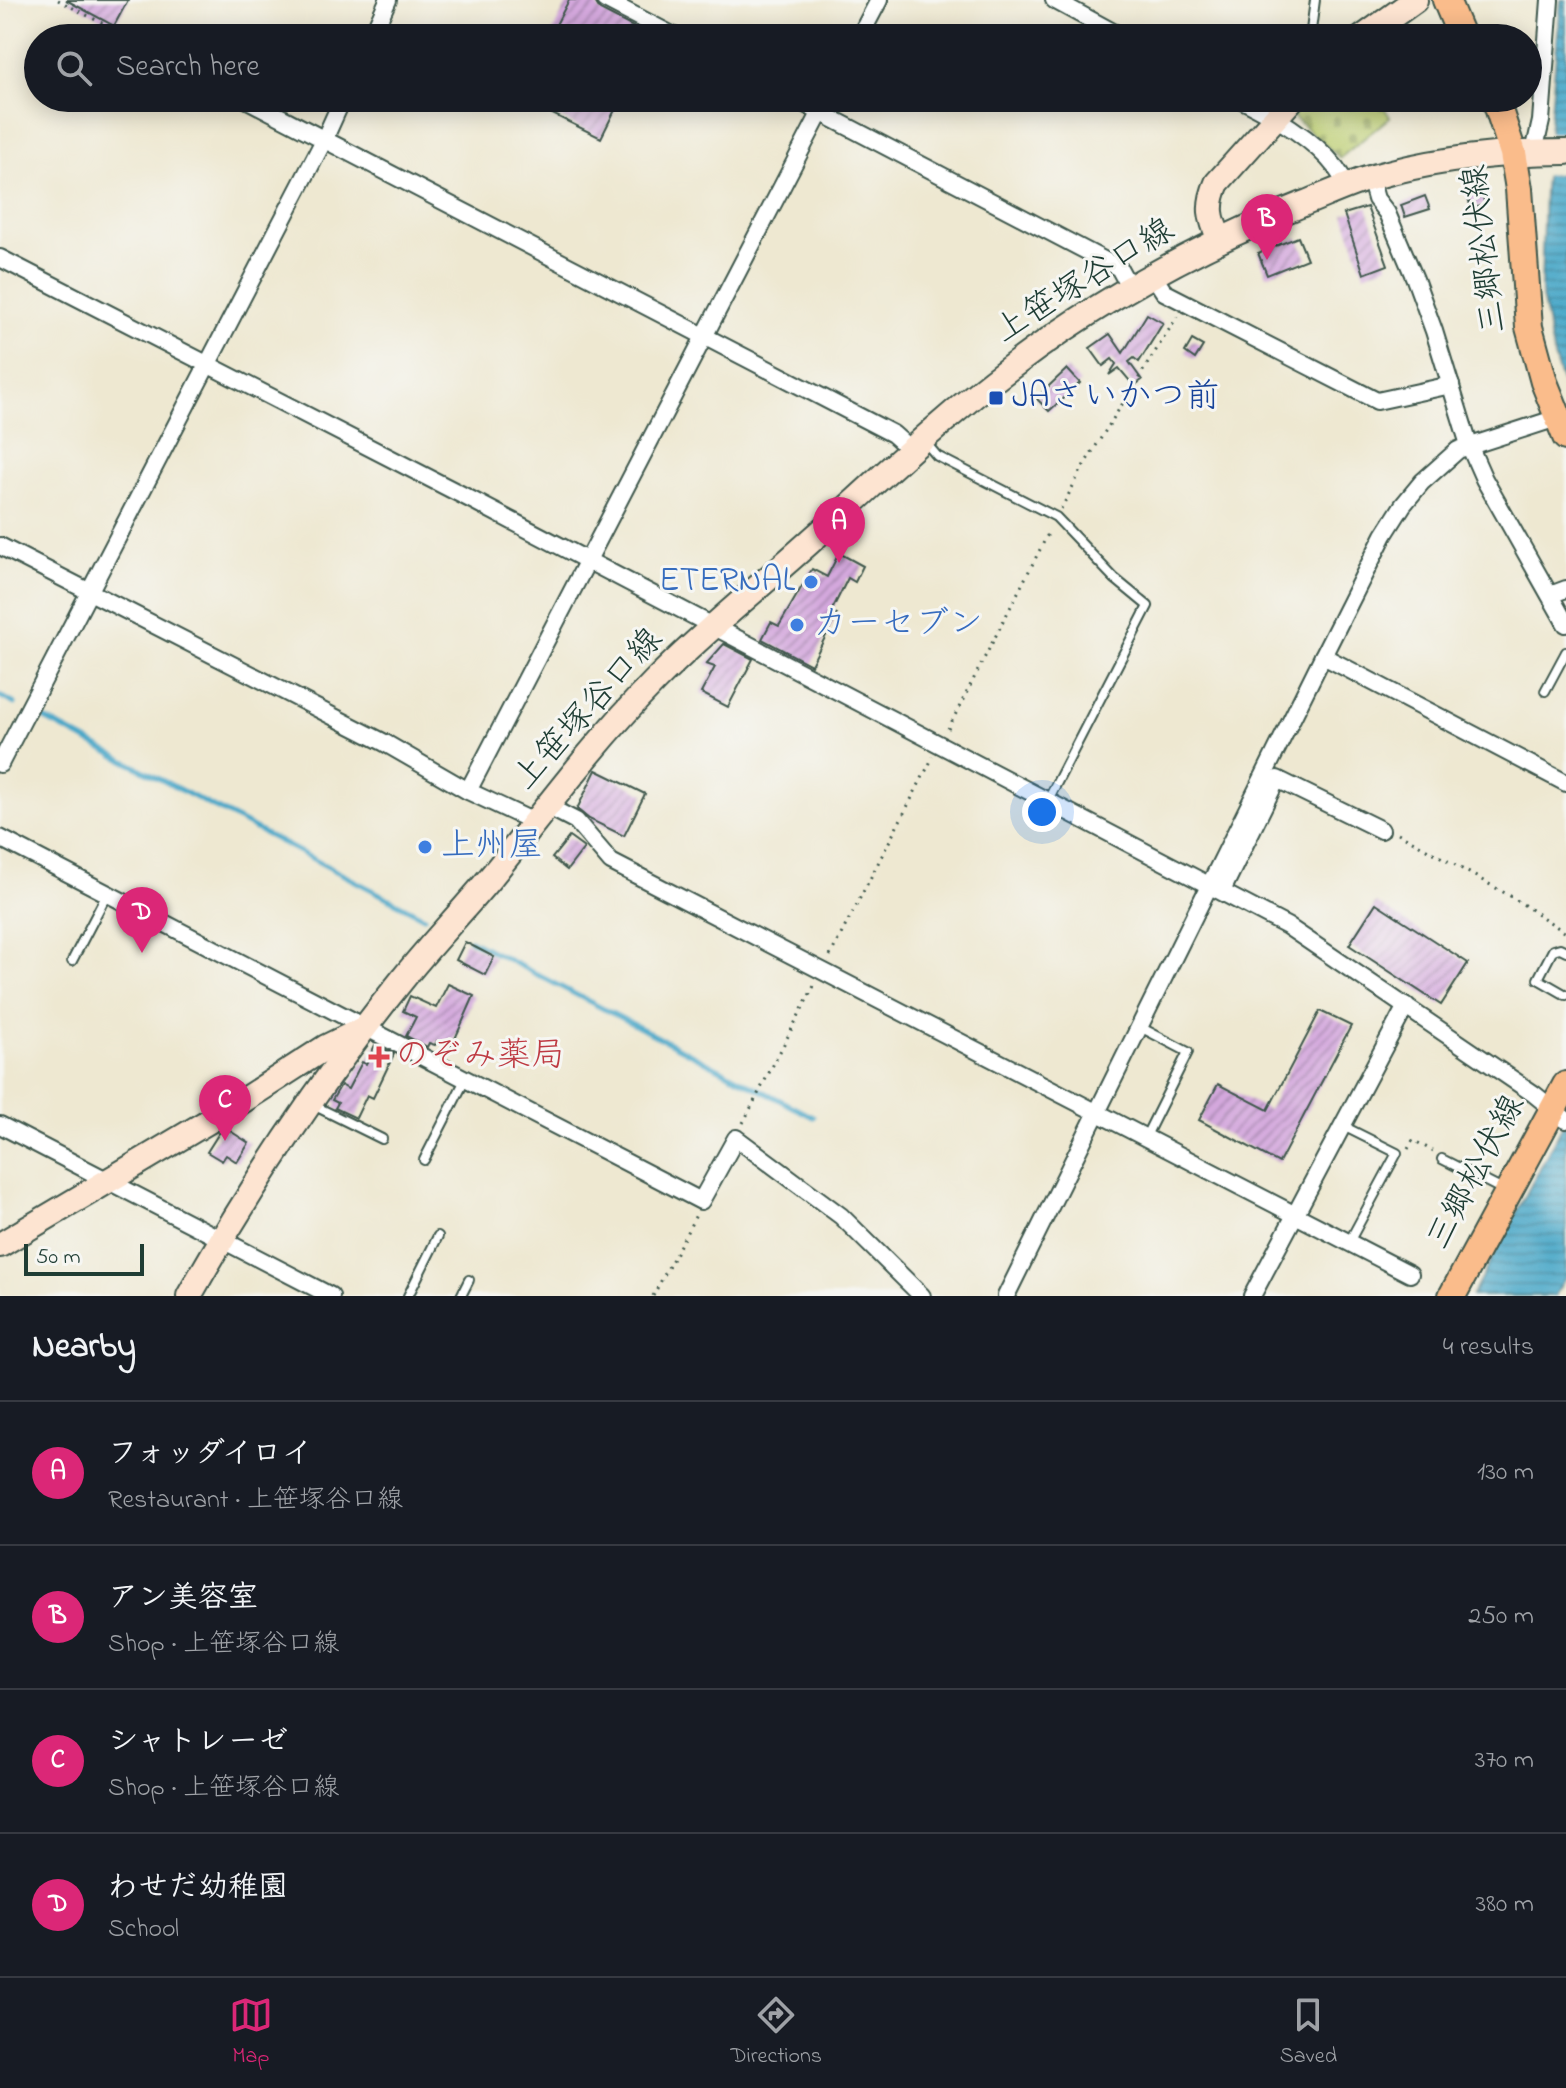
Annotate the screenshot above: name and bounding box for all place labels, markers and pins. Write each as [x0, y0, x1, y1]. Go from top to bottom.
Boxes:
pin: B [1241, 194, 1293, 260]
place label: JAさいかつ前 [1012, 373, 1220, 423]
marker: JAさいかつ前 [987, 389, 1005, 407]
pin: A [813, 497, 865, 563]
place label: ETERNAL [659, 557, 795, 607]
marker: ETERNAL [802, 573, 820, 591]
place label: カーセブン [813, 600, 983, 650]
marker: カーセブン [788, 616, 806, 634]
place label: 上州屋 [441, 822, 543, 872]
marker: 上州屋 [416, 838, 434, 856]
pin: D [116, 887, 168, 953]
place label: のぞみ薬局 [395, 1032, 565, 1082]
marker: のぞみ薬局 [370, 1048, 388, 1066]
pin: C [199, 1075, 251, 1141]

